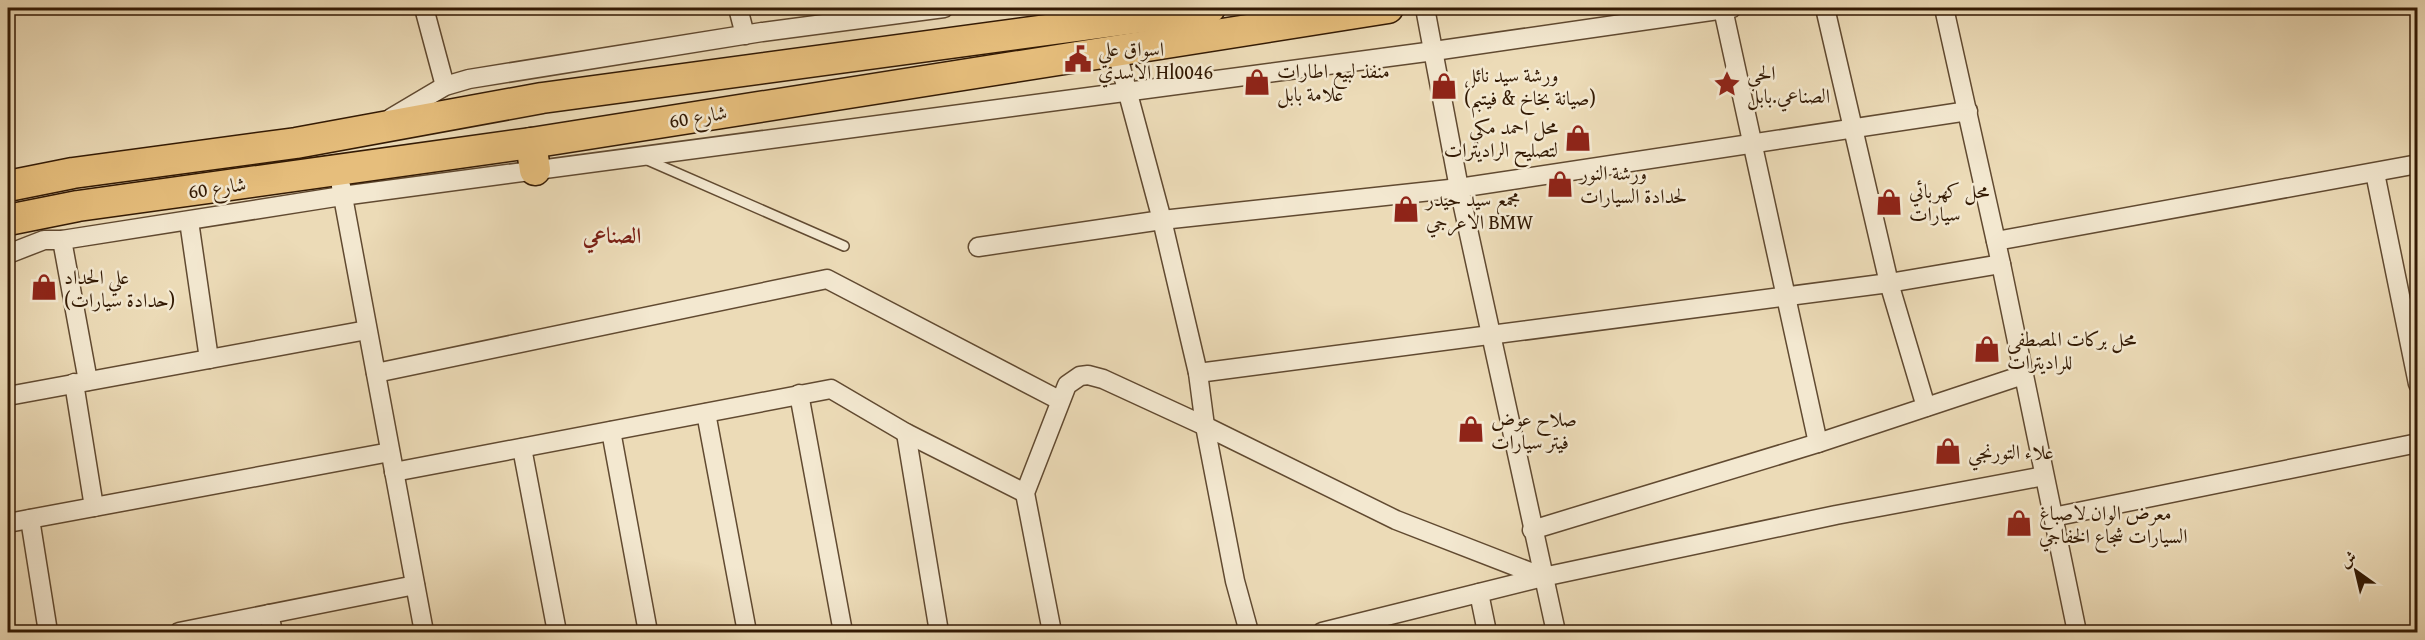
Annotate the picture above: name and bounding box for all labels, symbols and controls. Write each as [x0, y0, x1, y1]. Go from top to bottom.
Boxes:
place label: اسواق علي الاسدي Hl0046 [1098, 34, 1213, 88]
public building icon: اسواق علي الاسدي Hl0046 [1063, 44, 1093, 74]
place label: منفذ لبيع اطارات علامة بابل [1277, 56, 1390, 109]
place label: الحي الصناعي.بابل [1747, 58, 1830, 112]
place label: ورشة سيد نائل (صيانة بخاخ & فيتبم) [1464, 60, 1596, 118]
shop icon: منفذ لبيع اطارات علامة بابل [1242, 67, 1272, 97]
place icon: الحي الصناعي.بابل [1712, 69, 1742, 99]
shop icon: ورشة سيد نائل (صيانة بخاخ & فيتبم) [1429, 71, 1459, 101]
street label: شارع 60 [667, 97, 730, 139]
place label: محل احمد مكي لتصليح الراديترات [1444, 112, 1558, 168]
shop icon: محل احمد مكي لتصليح الراديترات [1563, 123, 1593, 153]
place label: ورشة النور لحدادة السيارات [1578, 158, 1687, 210]
street label: شارع 60 [186, 169, 248, 209]
shop icon: ورشة النور لحدادة السيارات [1545, 169, 1575, 199]
place label: محل كهربائي سيارات [1909, 176, 1989, 228]
place label: مجمع سيد حيدر الاعرجي BMW [1424, 184, 1533, 238]
shop icon: محل كهربائي سيارات [1874, 187, 1904, 217]
shop icon: مجمع سيد حيدر الاعرجي BMW [1391, 194, 1421, 224]
district label: الصناعي [582, 219, 641, 254]
place label: علي الحداد (حدادة سيارات) [64, 262, 175, 314]
shop icon: علي الحداد (حدادة سيارات) [29, 272, 59, 302]
place label: محل بركات المصطفى للراديترات [2007, 324, 2136, 376]
shop icon: محل بركات المصطفى للراديترات [1972, 334, 2002, 364]
place label: صلاح عوض فيتر سيارات [1491, 404, 1577, 456]
shop icon: صلاح عوض فيتر سيارات [1456, 414, 1486, 444]
shop icon: علاء التورنجي [1933, 436, 1963, 466]
place label: علاء التورنجي [1968, 437, 2054, 471]
place label: معرض الوان لاصباغ السيارات شجاع الخفاجي [2039, 498, 2188, 554]
shop icon: معرض الوان لاصباغ السيارات شجاع الخفاجي [2004, 508, 2034, 538]
north arrow [2326, 541, 2386, 601]
text: ش [2334, 544, 2361, 573]

